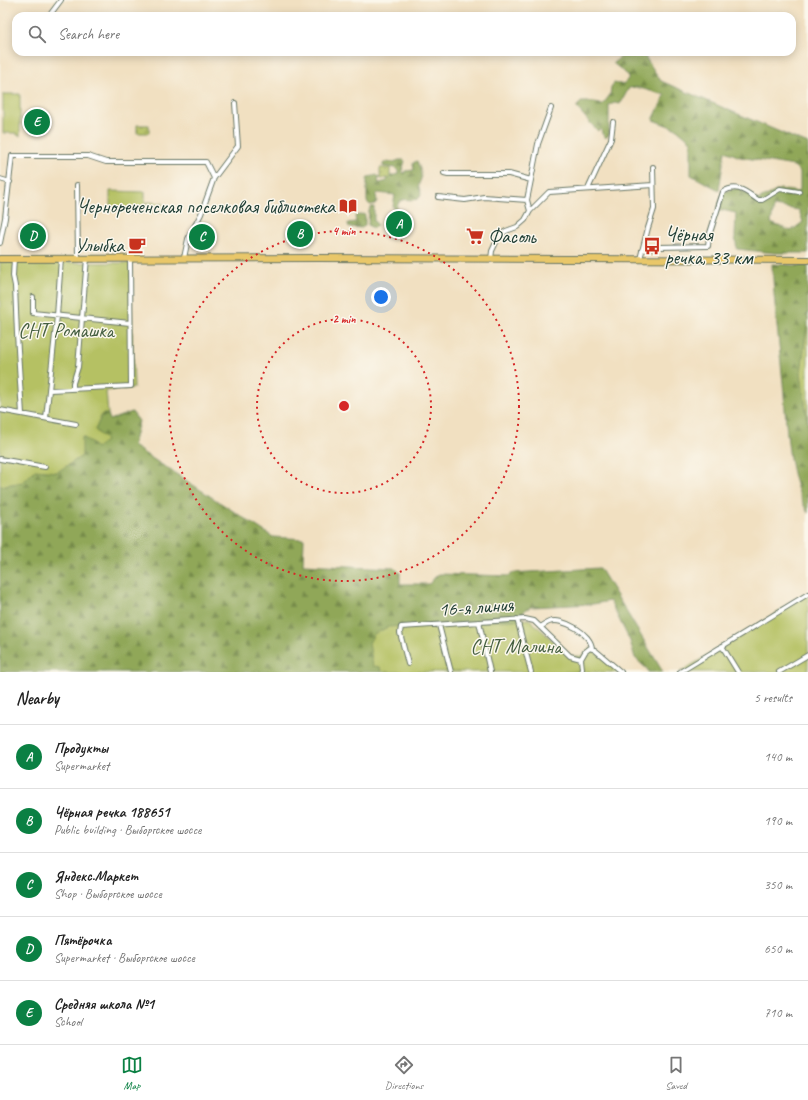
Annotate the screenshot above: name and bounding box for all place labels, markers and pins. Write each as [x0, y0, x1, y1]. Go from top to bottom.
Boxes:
pin: E [24, 107, 50, 137]
place label: Чернореченская поселковая библиотека [77, 194, 336, 219]
library icon: Чернореченская поселковая библиотека [338, 196, 358, 216]
pin: A [386, 209, 412, 239]
pin: B [287, 219, 313, 249]
pin: D [20, 221, 46, 251]
pin: C [189, 222, 215, 252]
place label: Чёрная речка, 33 км [665, 222, 754, 270]
place label: Фасоль [488, 224, 537, 249]
supermarket icon: Фасоль [465, 226, 485, 246]
place label: Улыбка [75, 233, 125, 258]
cafe icon: Улыбка [127, 235, 147, 255]
bus stop icon: Чёрная речка, 33 км [642, 236, 662, 256]
centre of rings [337, 399, 351, 413]

